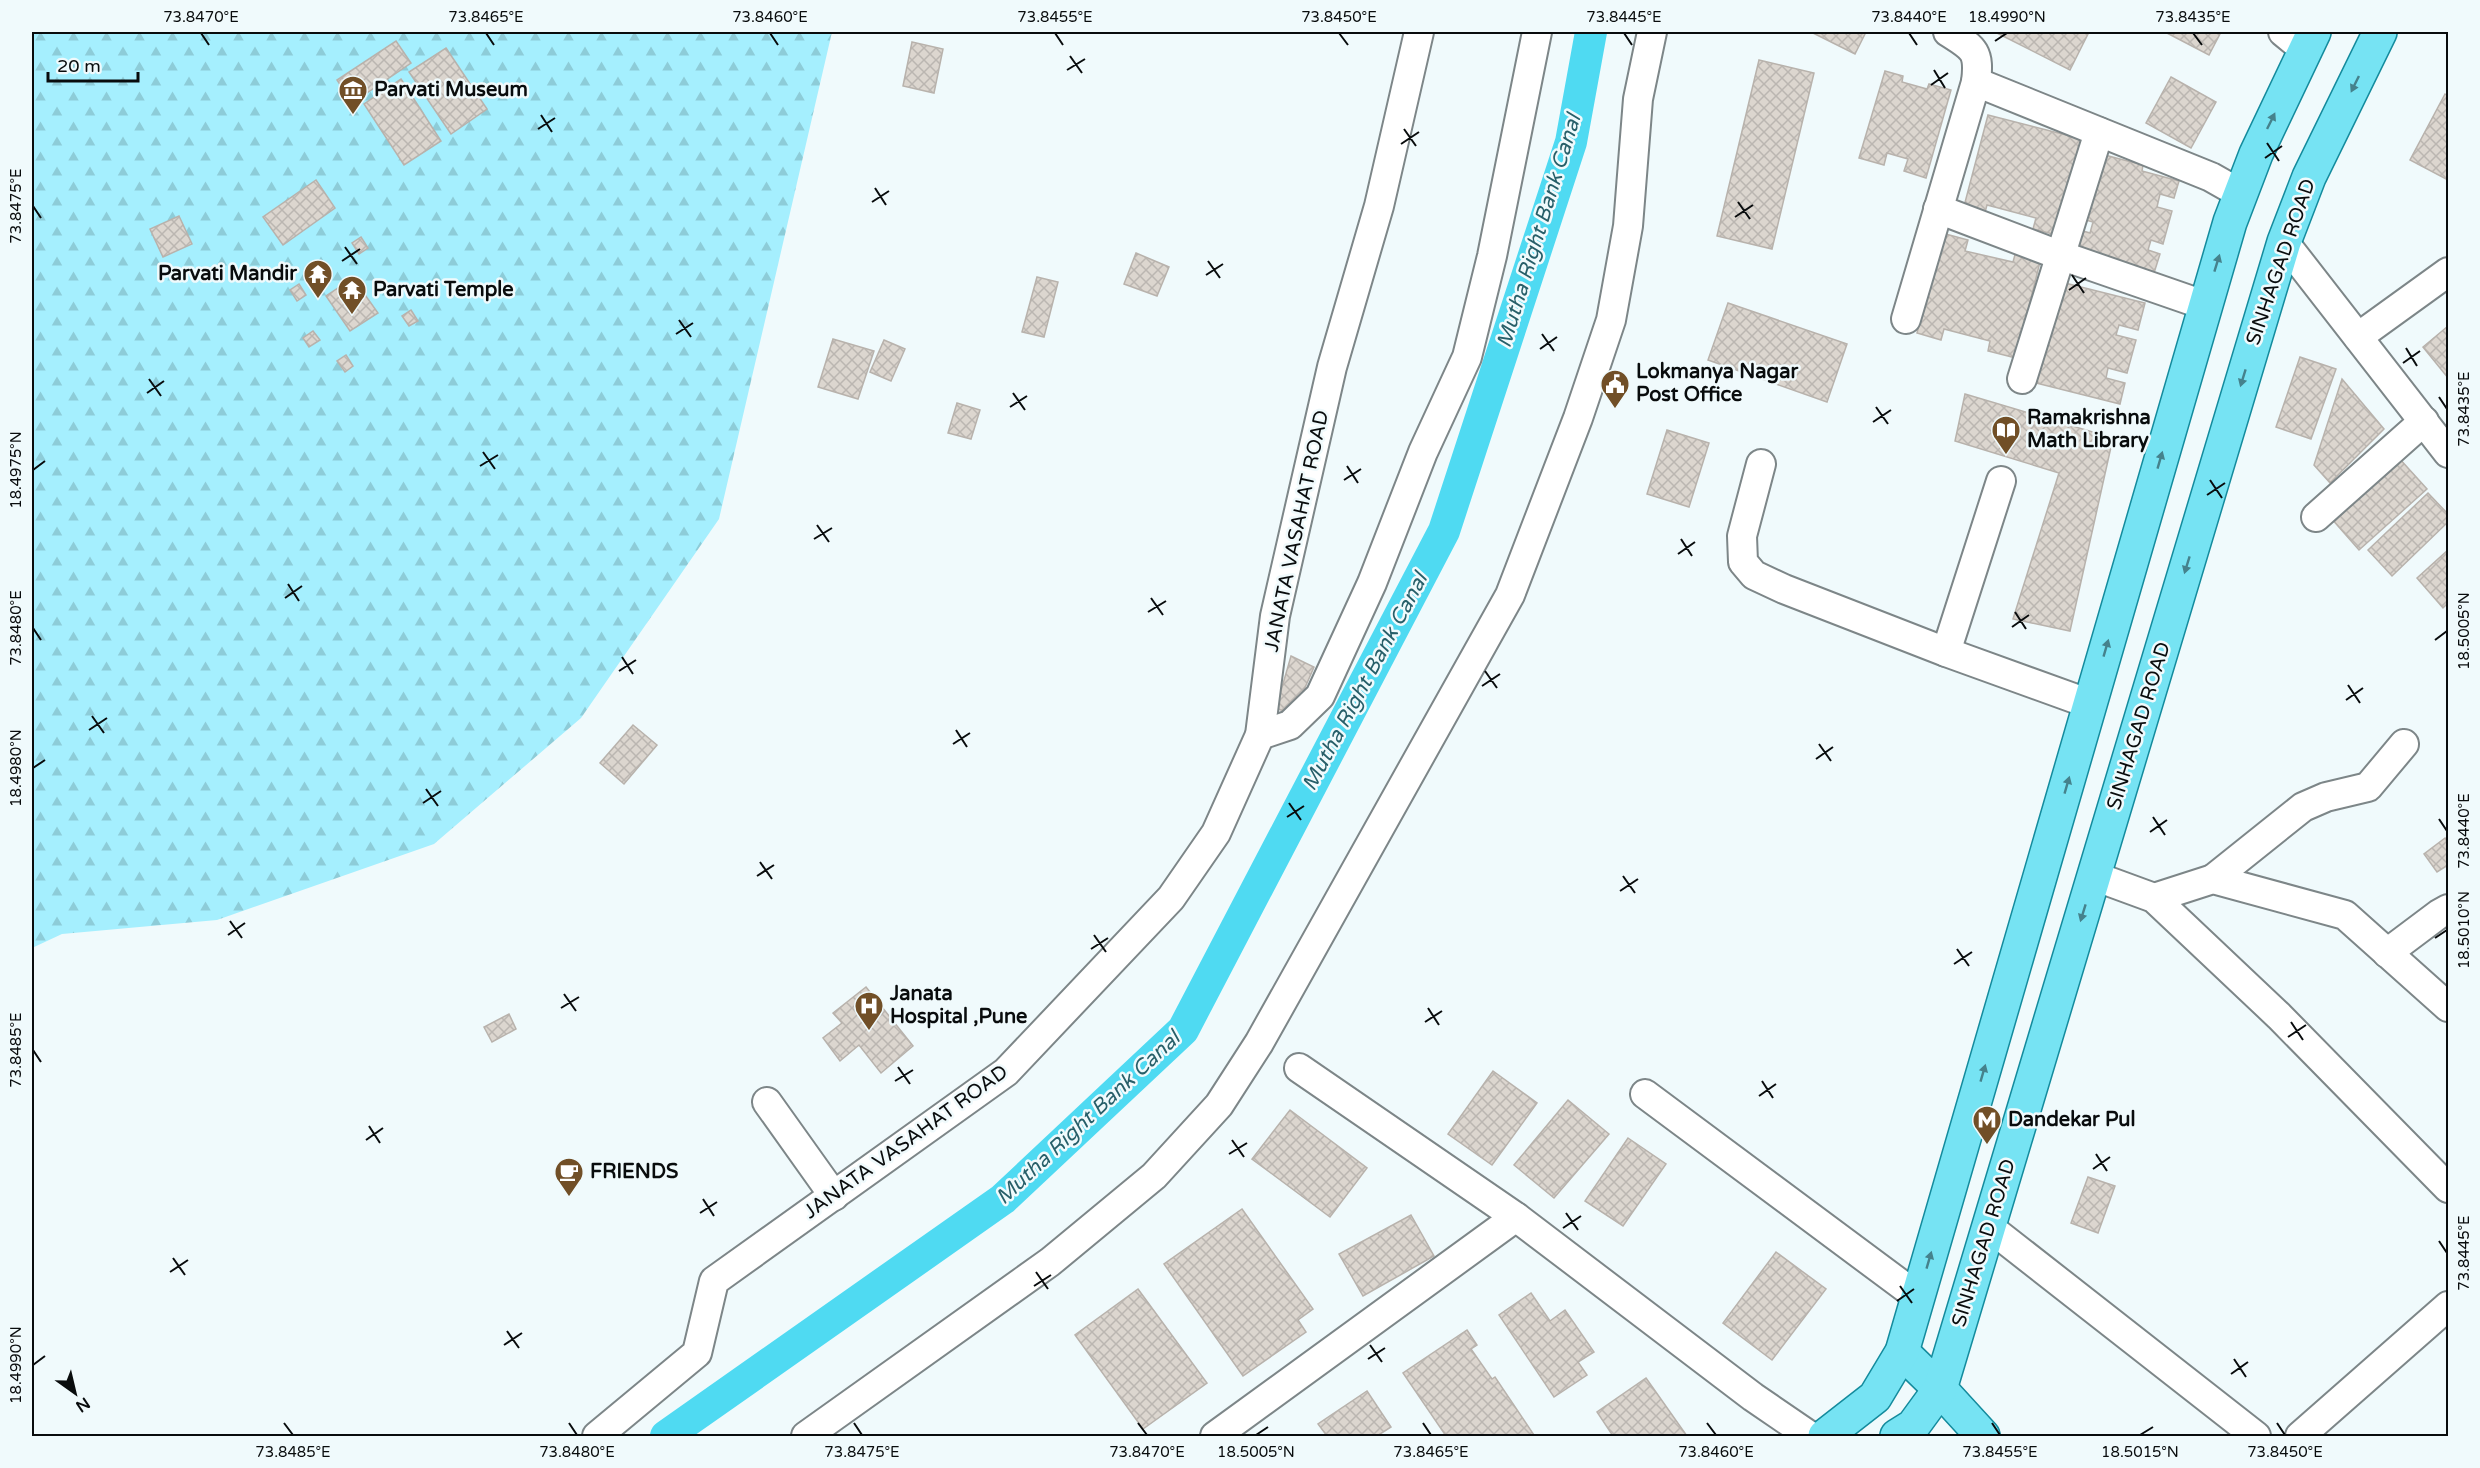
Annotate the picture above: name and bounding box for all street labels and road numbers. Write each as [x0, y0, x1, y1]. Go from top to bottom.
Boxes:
street label: SINHAGAD ROAD [2241, 176, 2321, 348]
street label: JANATA VASAHAT ROAD [1260, 408, 1334, 654]
street label: SINHAGAD ROAD [2102, 639, 2176, 813]
street label: JANATA VASAHAT ROAD [799, 1060, 1013, 1224]
street label: SINHAGAD ROAD [1947, 1156, 2021, 1330]

